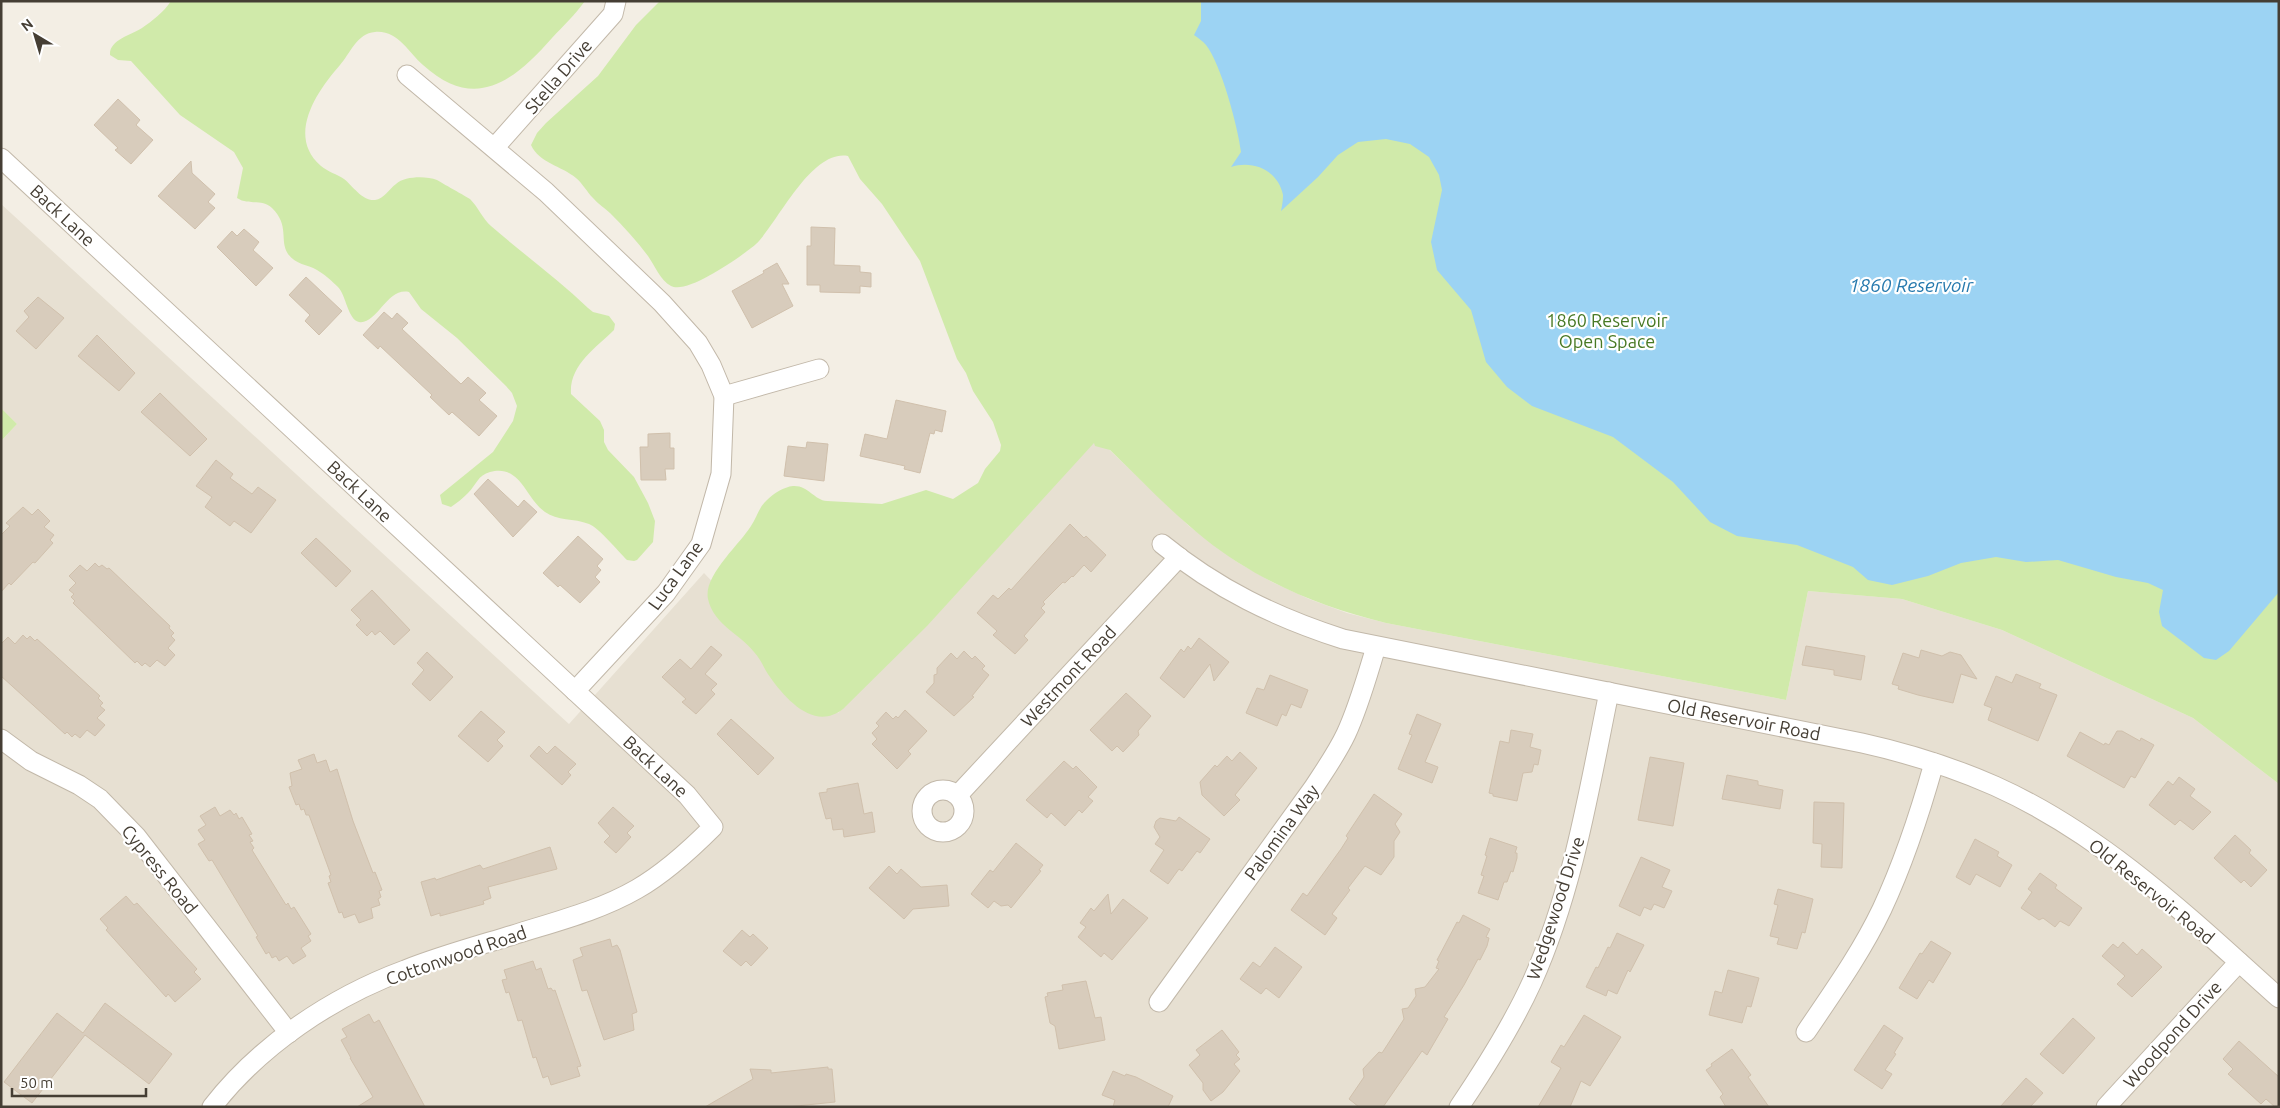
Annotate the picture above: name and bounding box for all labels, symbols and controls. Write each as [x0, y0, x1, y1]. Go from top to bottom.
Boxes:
north arrow [10, 10, 60, 60]
text: N [18, 15, 36, 34]
street label: Stella Drive [520, 35, 596, 117]
street label: Back Lane [27, 180, 99, 250]
water label: 1860 Reservoir [1849, 274, 1974, 296]
park label: 1860 Reservoir Open Space [1546, 310, 1668, 351]
street label: Back Lane [324, 456, 396, 526]
street label: Luca Lane [643, 537, 707, 613]
street label: Westmont Road [1016, 622, 1120, 730]
street label: Old Reservoir Road [1666, 694, 1822, 744]
street label: Back Lane [620, 731, 692, 801]
street label: Palomina Way [1240, 780, 1322, 884]
street label: Cypress Road [118, 821, 202, 917]
street label: Wedgewood Drive [1522, 834, 1588, 982]
street label: Old Reservoir Road [2085, 834, 2219, 948]
street label: Cottonwood Road [383, 922, 529, 988]
street label: Woodpond Drive [2119, 977, 2225, 1091]
scale bar [12, 1066, 146, 1098]
text: 50 m [20, 1074, 53, 1091]

